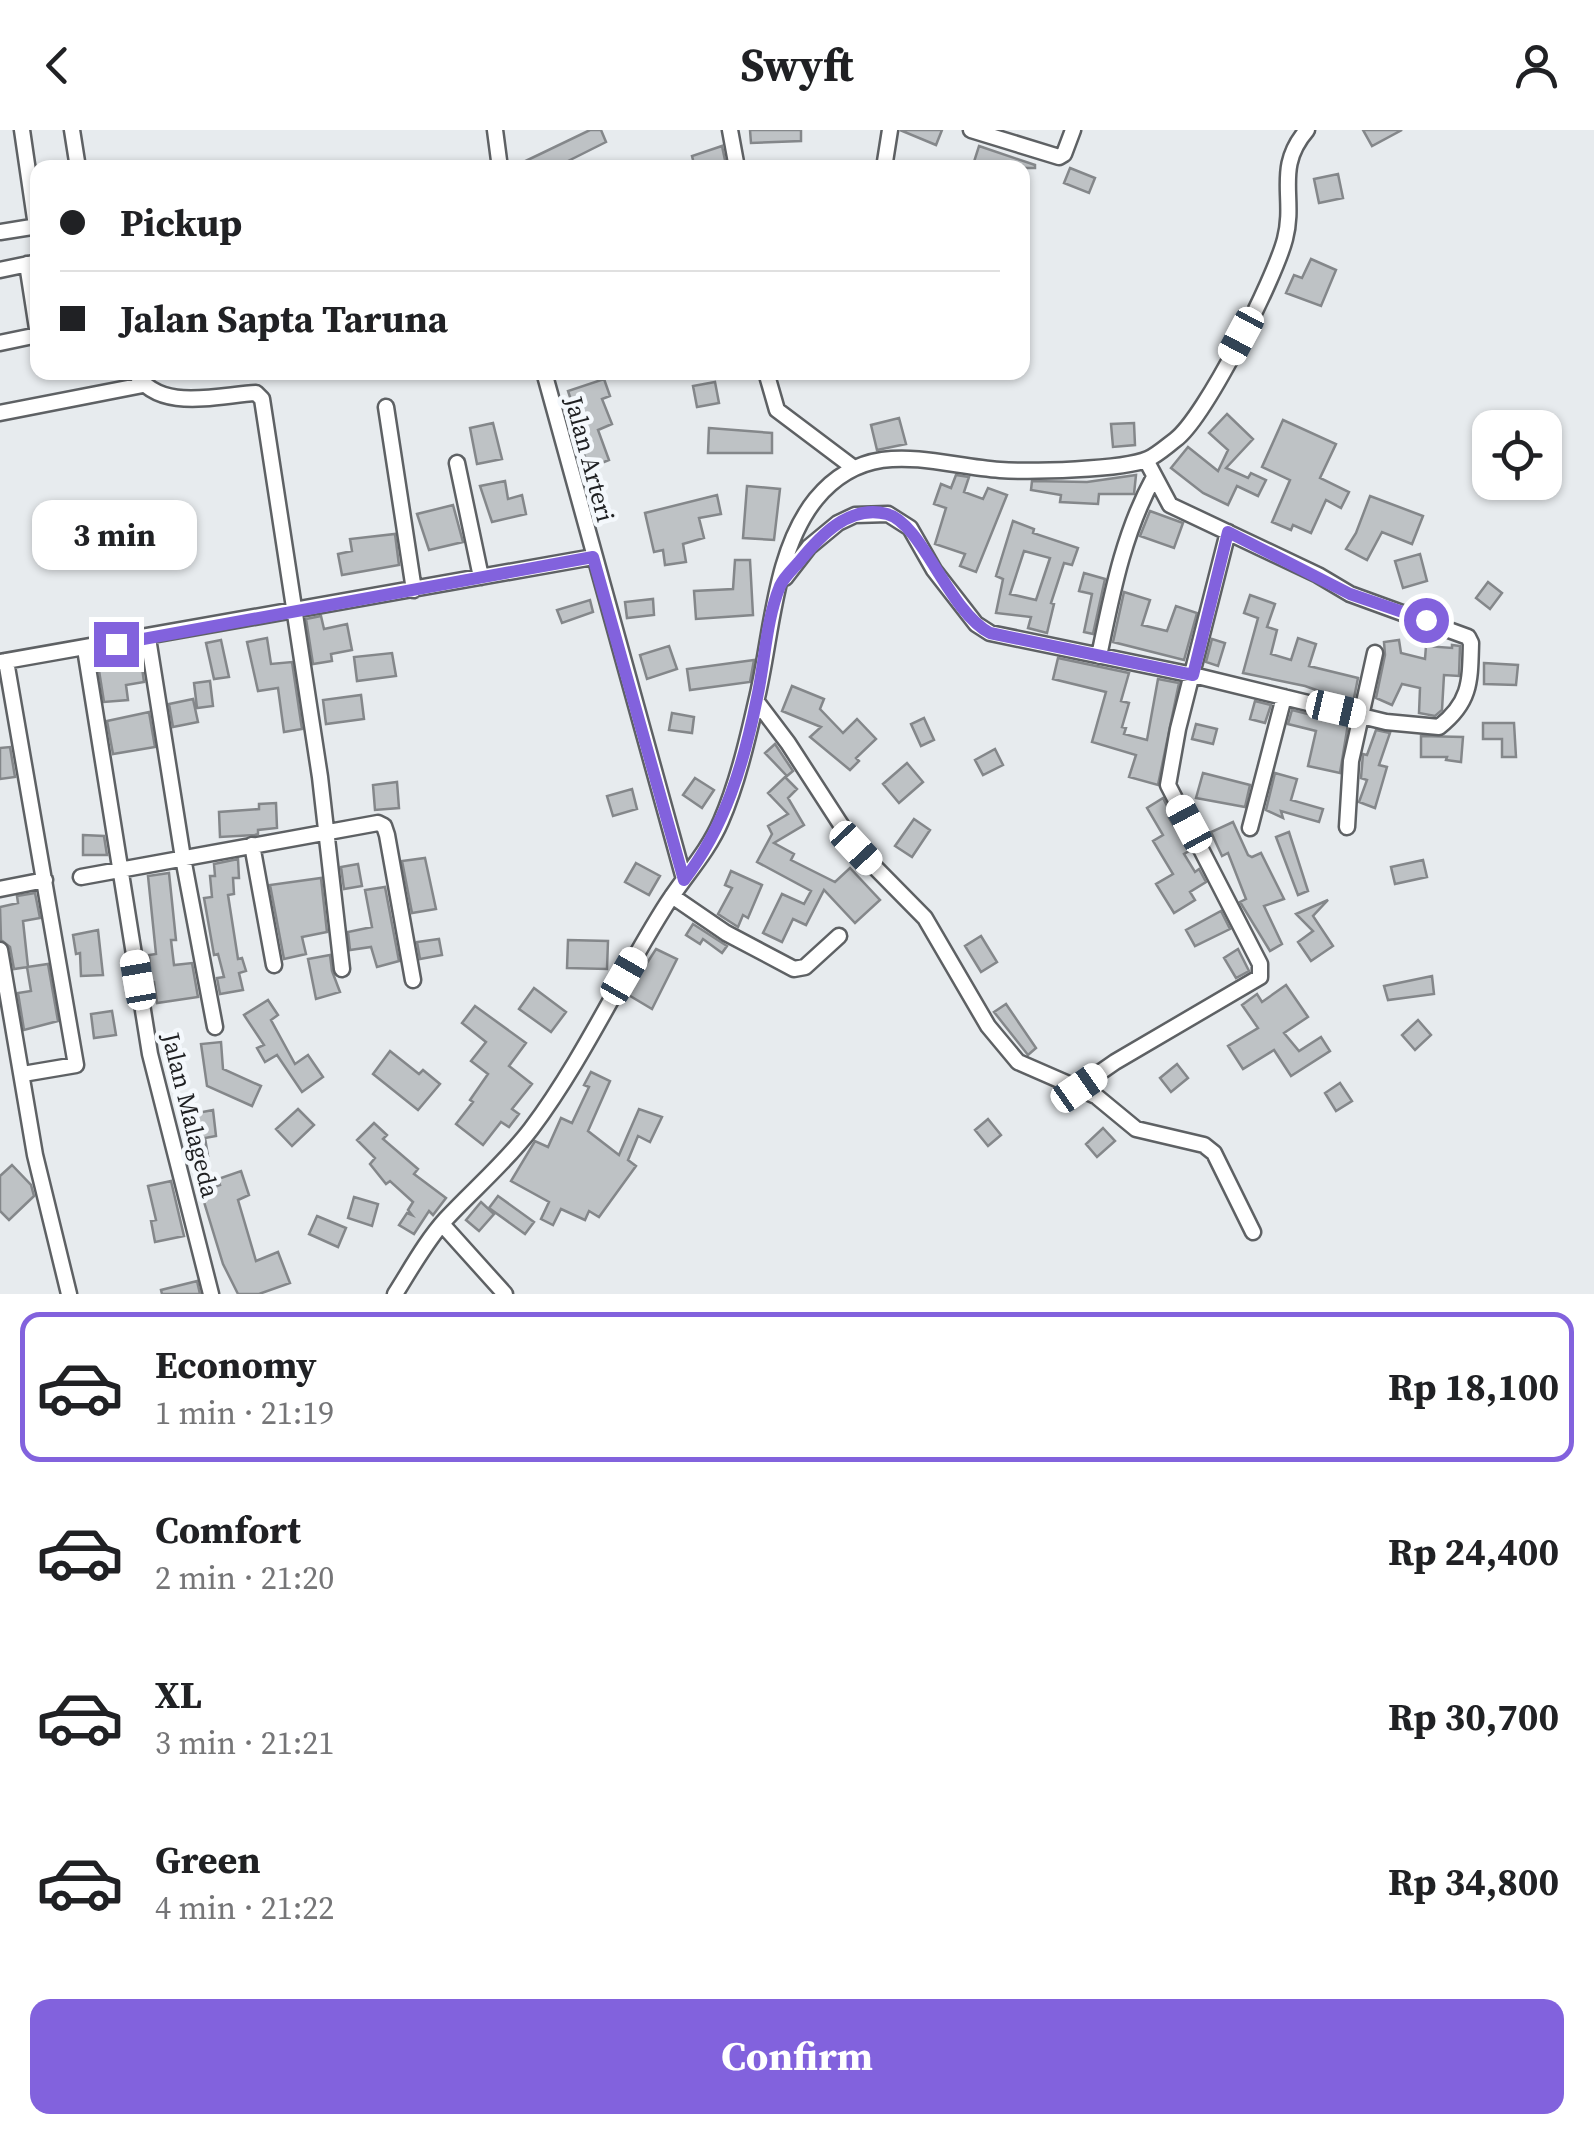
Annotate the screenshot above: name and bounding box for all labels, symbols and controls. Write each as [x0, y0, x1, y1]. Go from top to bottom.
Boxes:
text: Swyft [740, 34, 854, 96]
icon: back [30, 38, 85, 93]
icon: person [1509, 38, 1564, 93]
text: Pickup [120, 197, 242, 249]
text: Jalan Sapta Taruna [120, 293, 448, 345]
car [1214, 302, 1268, 370]
street label: Jalan Arteri [557, 391, 623, 526]
map controls [1472, 410, 1562, 500]
button: locate [1472, 410, 1562, 500]
callout: 3 min [34, 499, 198, 569]
text: 3 min [73, 513, 156, 557]
route start [1404, 598, 1449, 643]
route end [94, 622, 139, 667]
car [1303, 688, 1369, 730]
car [1162, 790, 1216, 858]
car [825, 816, 887, 880]
car [596, 943, 652, 1009]
car [118, 948, 158, 1012]
street label: Jalan Malageda [154, 1028, 228, 1201]
car [1046, 1059, 1112, 1117]
text: Economy [155, 1339, 317, 1391]
icon: car [35, 1342, 125, 1432]
text: Rp 18,100 [1388, 1361, 1559, 1413]
text: 1 min · 21:19 [155, 1391, 334, 1435]
text: Comfort [155, 1504, 301, 1556]
icon: car [35, 1507, 125, 1597]
text: Rp 24,400 [1388, 1526, 1559, 1578]
text: 2 min · 21:20 [155, 1556, 334, 1600]
text: XL [155, 1669, 202, 1721]
icon: car [35, 1672, 125, 1762]
text: Rp 30,700 [1388, 1691, 1559, 1743]
text: 3 min · 21:21 [155, 1721, 334, 1765]
text: Green [155, 1834, 261, 1886]
icon: car [35, 1837, 125, 1927]
text: Rp 34,800 [1388, 1856, 1559, 1908]
text: 4 min · 21:22 [155, 1886, 334, 1930]
button: Confirm [30, 1999, 1564, 2114]

